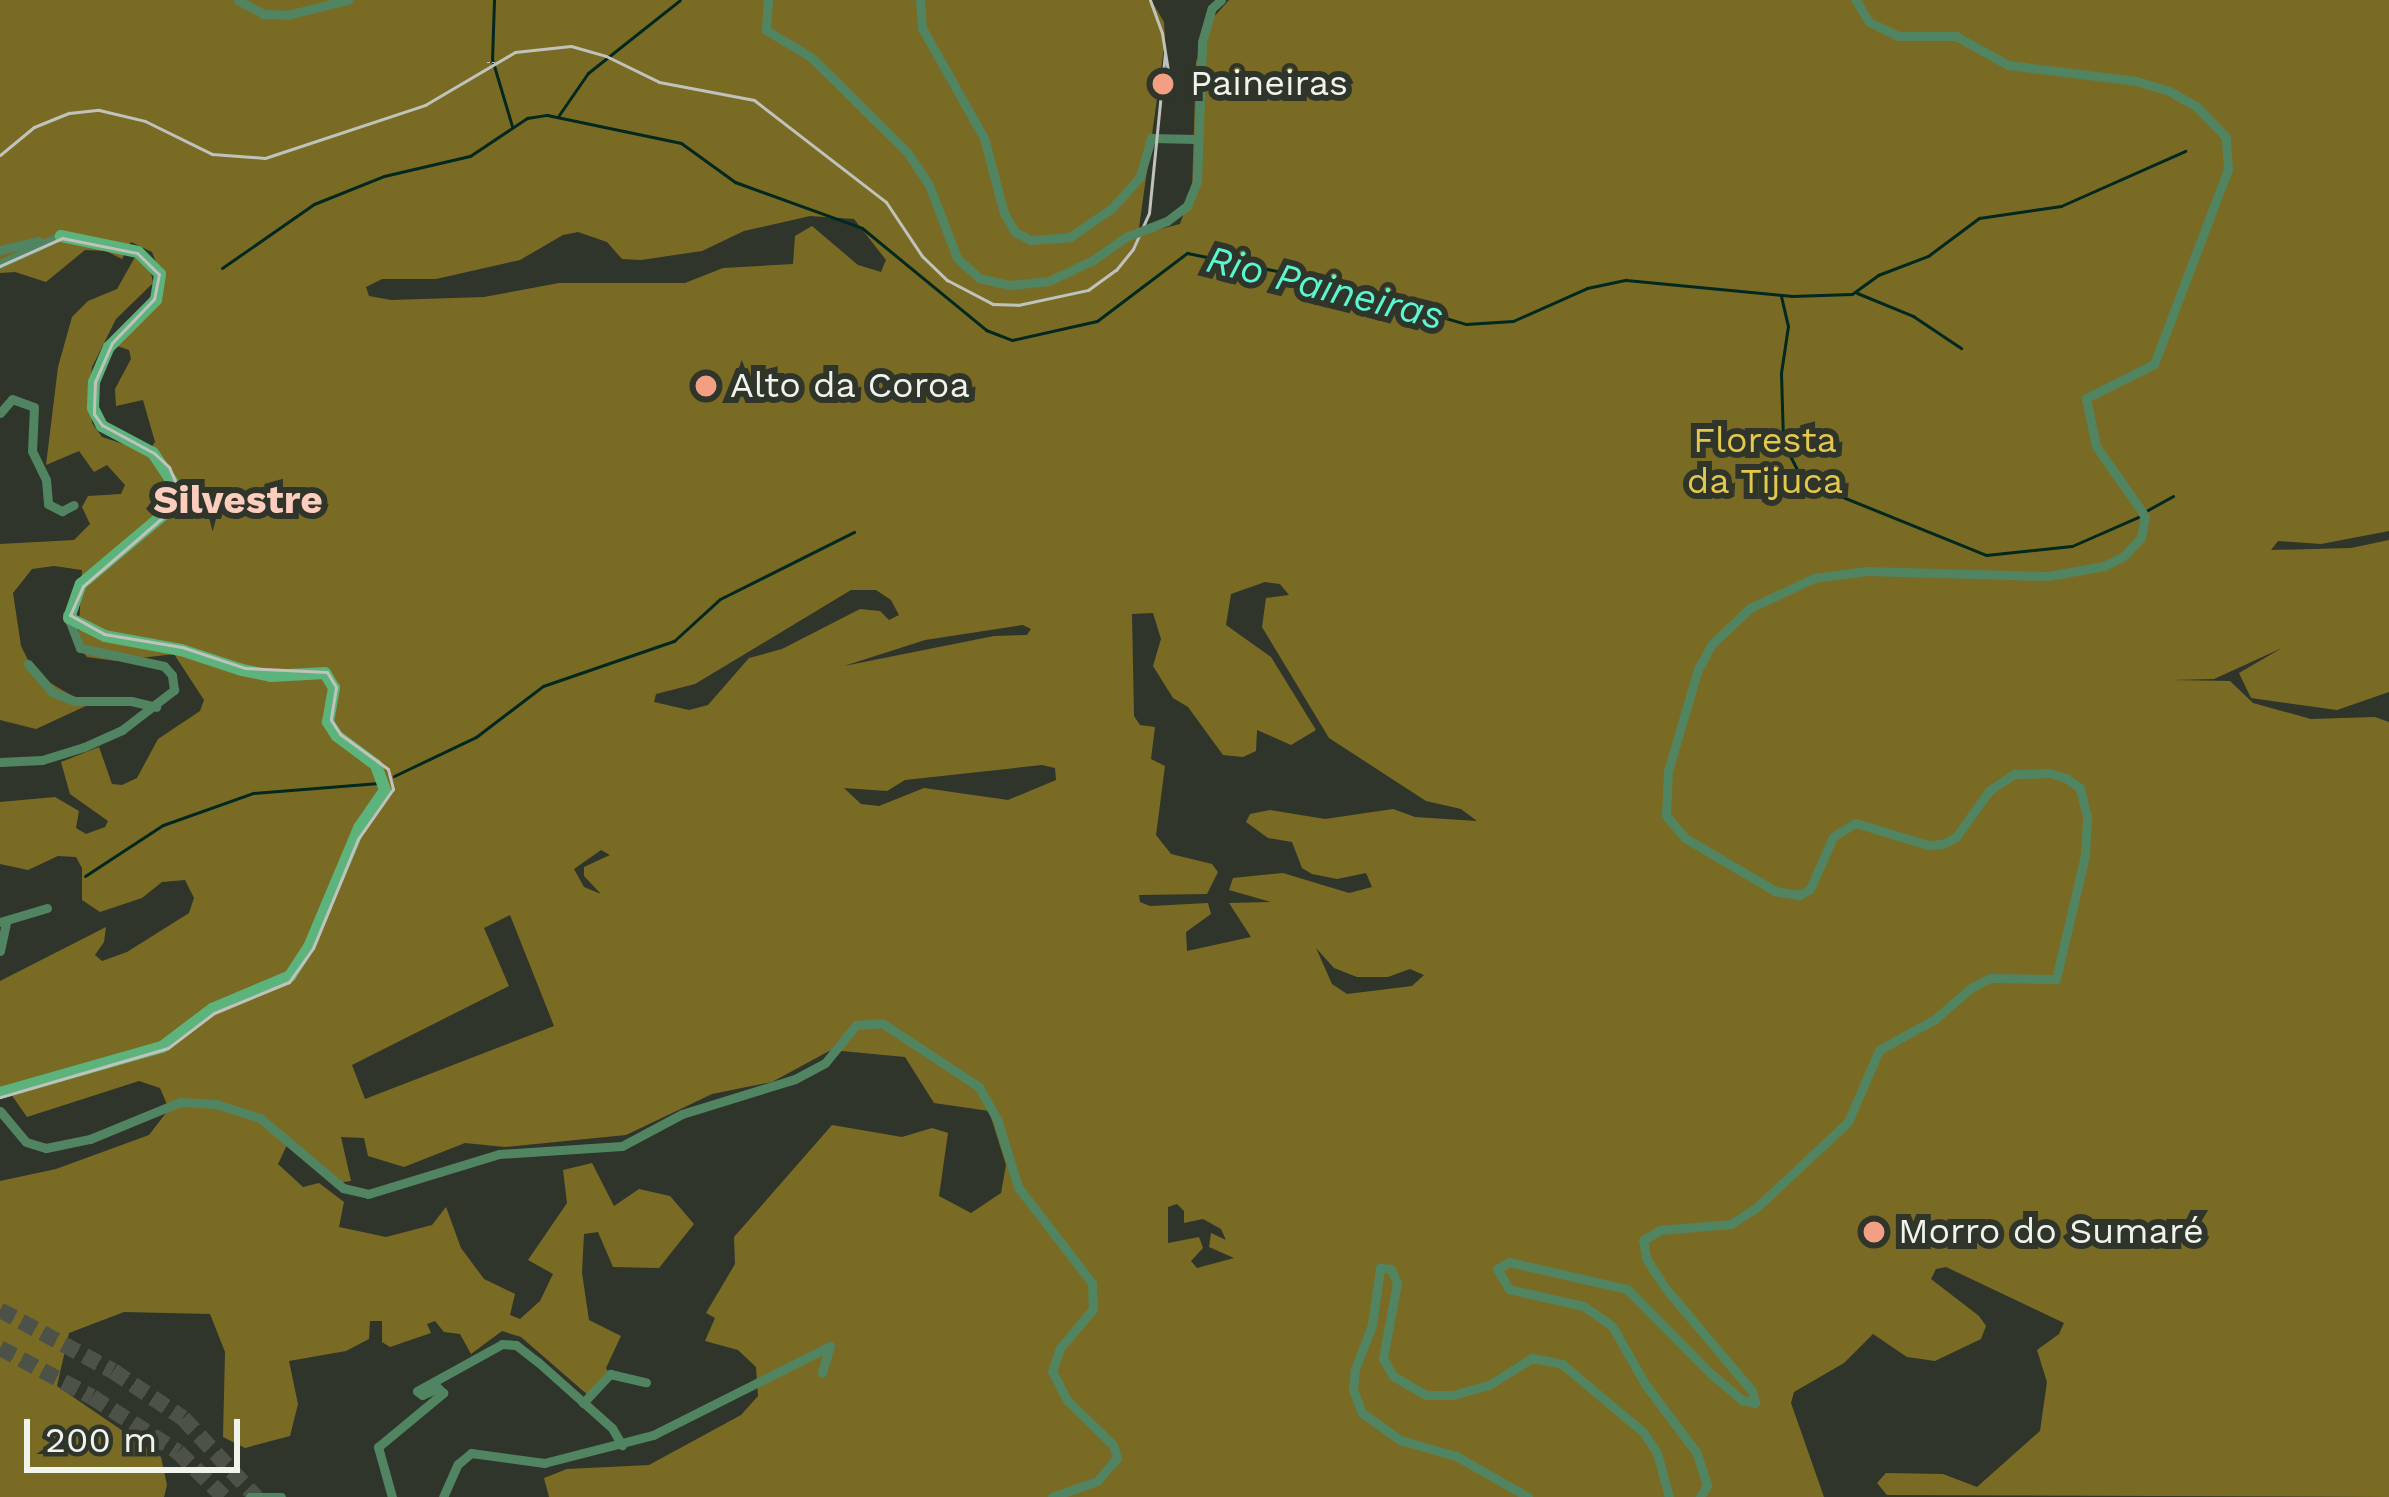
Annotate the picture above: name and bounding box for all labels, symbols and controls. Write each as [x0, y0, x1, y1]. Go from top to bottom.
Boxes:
place label: Paineiras [1190, 62, 1348, 106]
marker: Paineiras [1147, 68, 1179, 100]
water label: Rio Paineiras [1202, 236, 1448, 340]
place label: Alto da Coroa [730, 364, 971, 408]
marker: Alto da Coroa [693, 373, 719, 399]
park label: Floresta da Tijuca [1686, 418, 1844, 503]
district label: Silvestre [153, 477, 323, 523]
place label: Morro do Sumaré [1898, 1210, 2204, 1254]
marker: Morro do Sumaré [1861, 1219, 1887, 1245]
scale bar [30, 1395, 246, 1469]
text: 200 m [45, 1419, 157, 1461]

